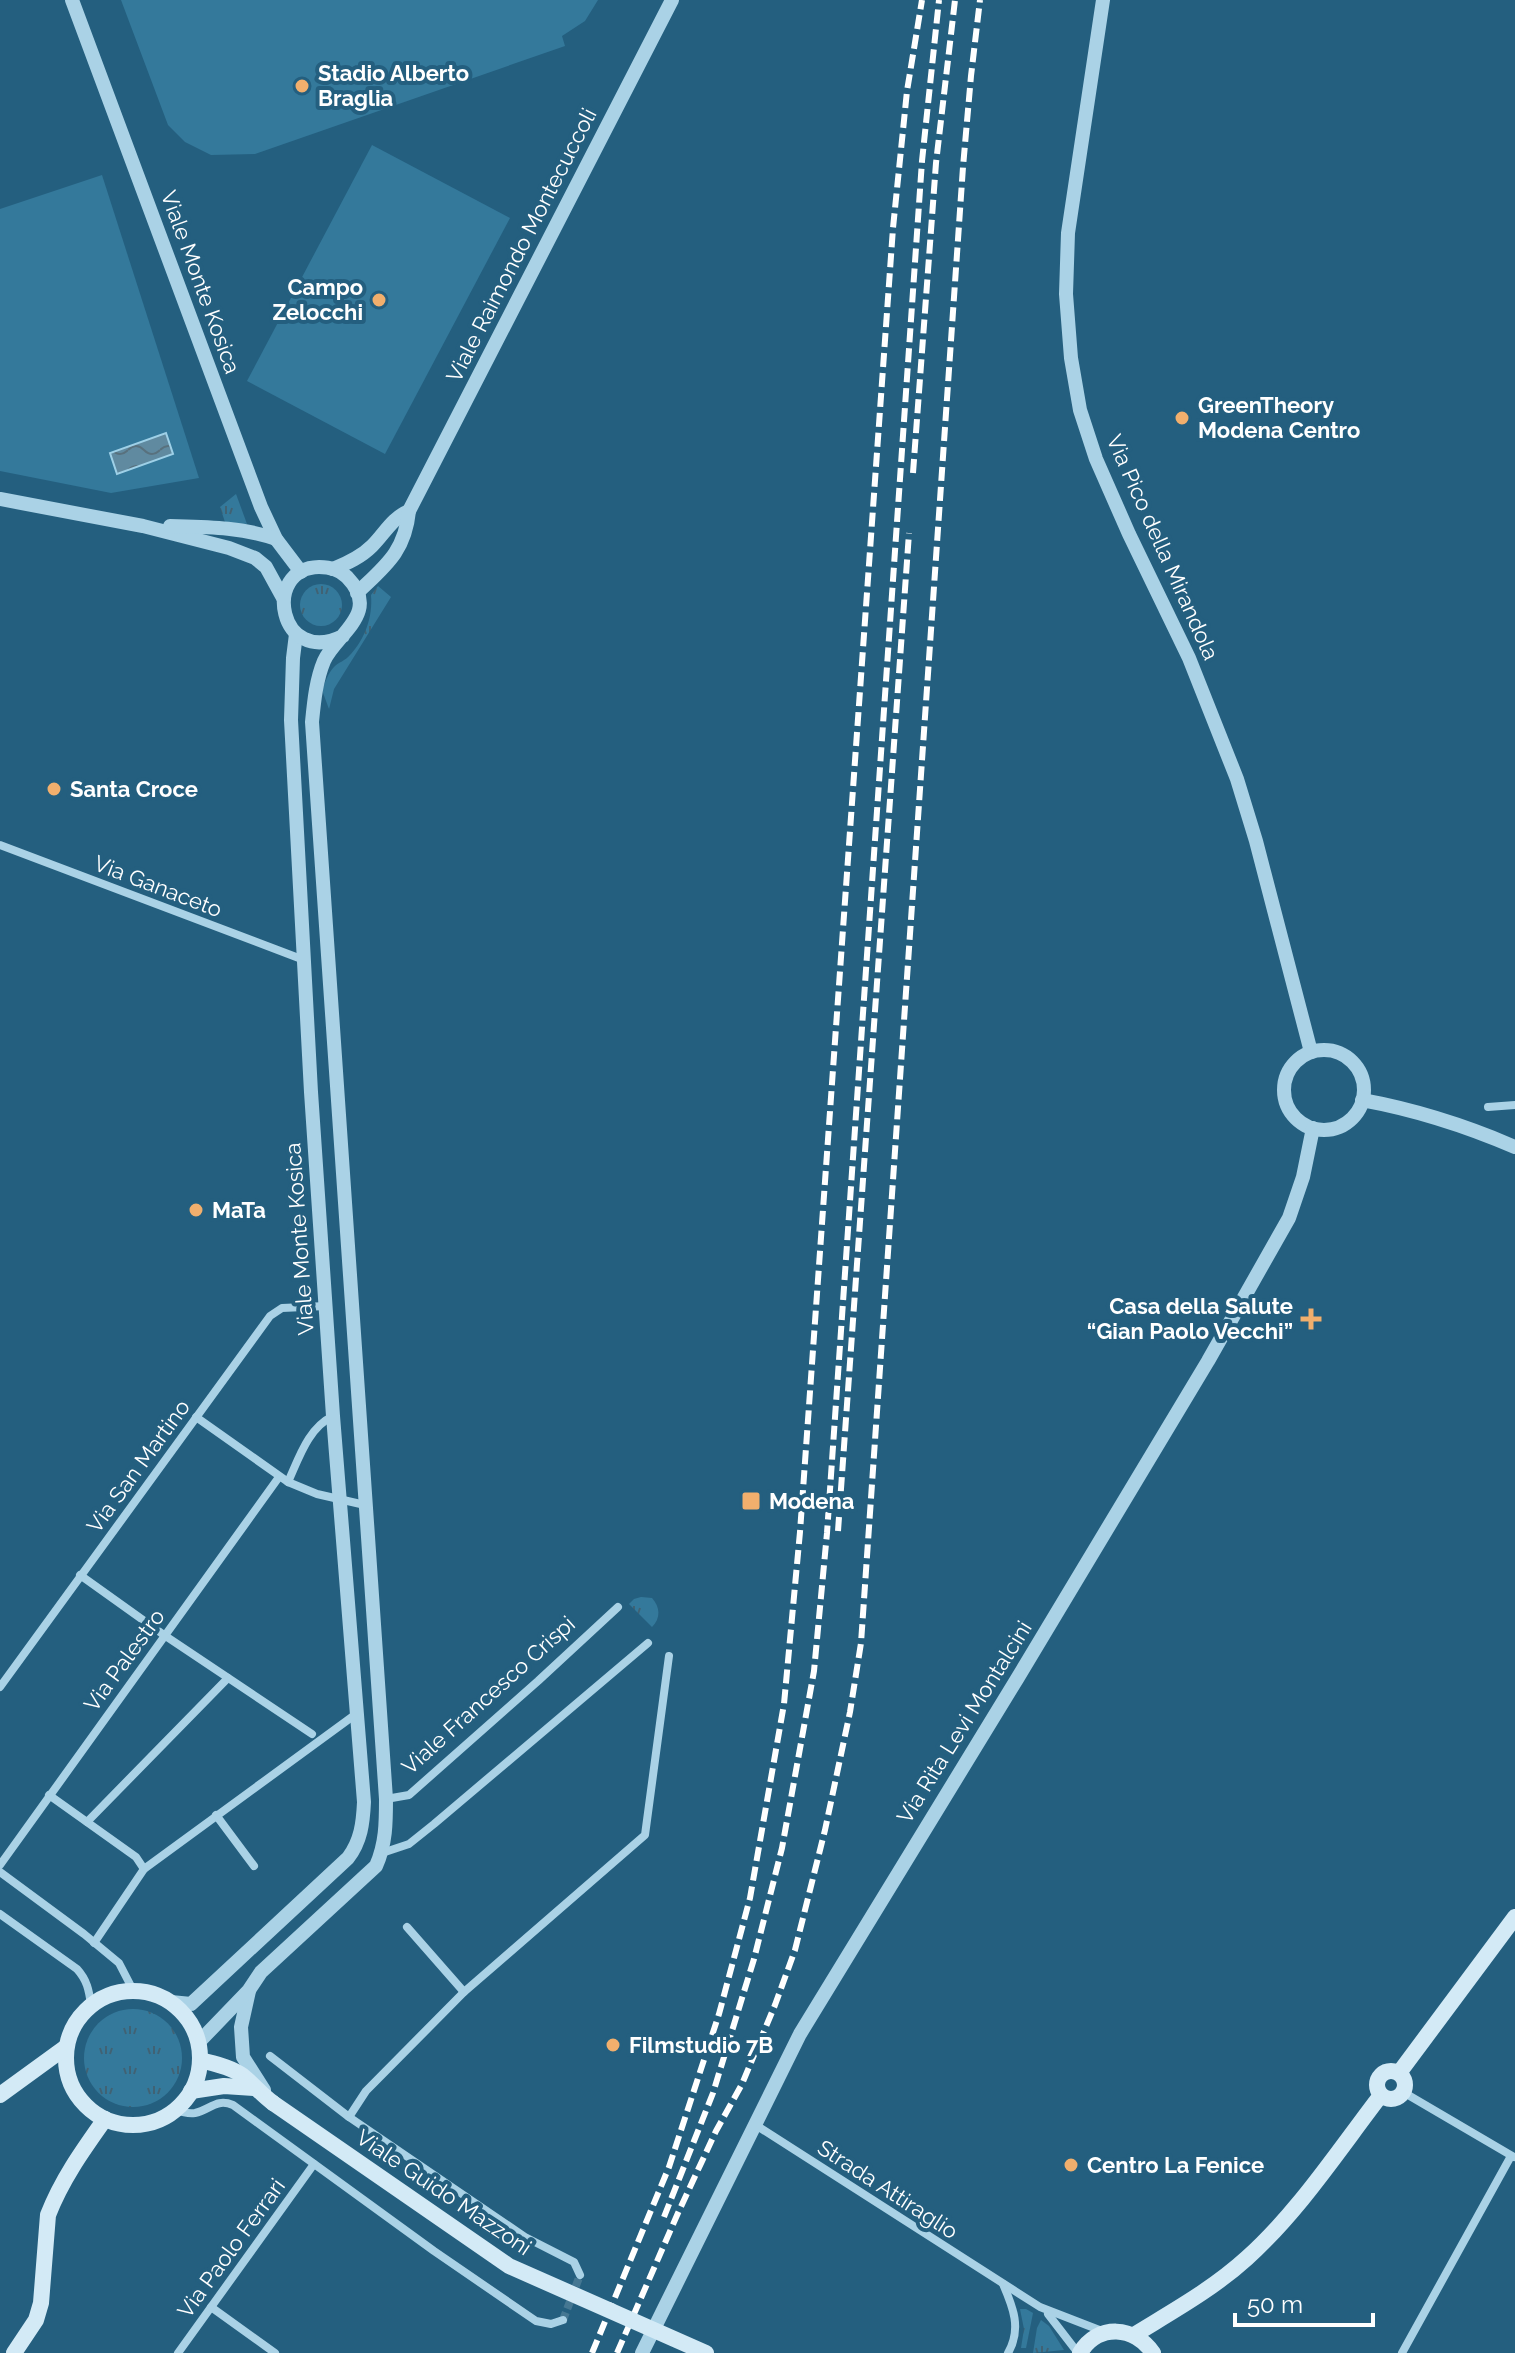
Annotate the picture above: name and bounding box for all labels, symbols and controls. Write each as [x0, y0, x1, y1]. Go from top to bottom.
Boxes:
place label: Stadio Alberto Braglia [318, 60, 469, 111]
marker: Stadio Alberto Braglia [293, 77, 311, 95]
street label: Viale Raimondo Montecuccoli [440, 104, 602, 386]
street label: Viale Monte Kosica [156, 187, 246, 377]
place label: Campo Zelocchi [272, 274, 363, 325]
marker: Campo Zelocchi [370, 291, 388, 309]
place label: GreenTheory Modena Centro [1198, 392, 1360, 443]
marker: GreenTheory Modena Centro [1173, 409, 1191, 427]
street label: Via Pico della Mirandola [1102, 430, 1224, 664]
place label: Santa Croce [70, 776, 198, 802]
marker: Santa Croce [45, 780, 63, 798]
street label: Via Ganaceto [90, 850, 226, 922]
street label: Viale Monte Kosica [279, 1142, 319, 1336]
place label: MaTa [212, 1197, 266, 1223]
marker: MaTa [187, 1201, 205, 1219]
place label: Casa della Salute “Gian Paolo Vecchi” [1087, 1293, 1293, 1344]
marker: Casa della Salute “Gian Paolo Vecchi” [1300, 1308, 1322, 1330]
street label: Via San Martino [81, 1394, 195, 1538]
place label: Modena [769, 1488, 854, 1514]
marker: Modena [740, 1490, 762, 1512]
street label: Via Palestro [78, 1604, 170, 1716]
street label: Viale Francesco Crispi [396, 1611, 580, 1779]
street label: Via Rita Levi Montalcini [891, 1616, 1037, 1828]
place label: Filmstudio 7B [629, 2032, 773, 2058]
marker: Filmstudio 7B [604, 2036, 622, 2054]
street label: Viale Guido Mazzoni [352, 2124, 536, 2260]
street label: Strada Attiraglio [813, 2134, 963, 2244]
place label: Centro La Fenice [1087, 2152, 1264, 2178]
marker: Centro La Fenice [1062, 2156, 1080, 2174]
street label: Via Paolo Ferrari [172, 2173, 290, 2323]
scale bar [1235, 2277, 1373, 2327]
text: 50 m [1247, 2290, 1303, 2319]

